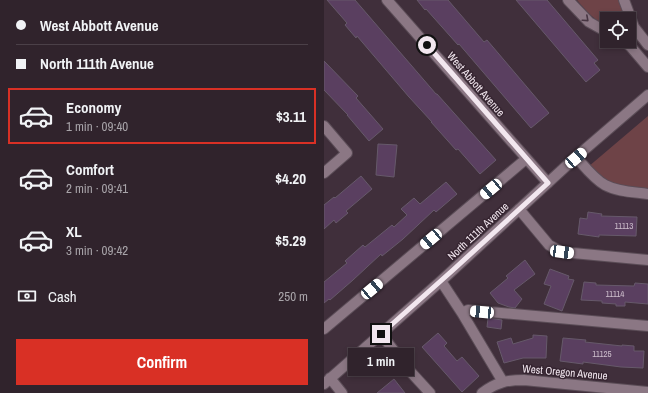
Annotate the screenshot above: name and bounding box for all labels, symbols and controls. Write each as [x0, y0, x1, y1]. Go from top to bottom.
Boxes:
map controls [600, 12, 636, 48]
button: locate [600, 12, 636, 48]
one-way arrow [581, 14, 588, 21]
text: West Abbott Avenue [40, 15, 159, 36]
route start [418, 36, 436, 54]
street label: West Abbott Avenue [444, 49, 508, 119]
text: North 111th Avenue [40, 53, 154, 74]
text: Economy [66, 97, 121, 118]
icon: car [18, 98, 54, 134]
text: $3.11 [276, 106, 306, 127]
text: 1 min · 09:40 [66, 118, 128, 135]
car [563, 146, 589, 170]
text: Comfort [66, 159, 114, 180]
icon: car [18, 160, 54, 196]
text: $4.20 [275, 168, 306, 189]
car [478, 177, 504, 201]
text: 2 min · 09:41 [66, 180, 128, 197]
street label: North 111th Avenue [445, 199, 511, 263]
house number: 11113 [615, 220, 633, 232]
text: XL [66, 221, 82, 242]
icon: car [18, 222, 54, 258]
car [418, 227, 444, 251]
text: $5.29 [275, 230, 306, 251]
text: 3 min · 09:42 [66, 242, 128, 259]
car [549, 244, 575, 260]
car [359, 277, 385, 301]
icon: cash [16, 285, 38, 307]
text: Cash [48, 286, 77, 307]
text: 250 m [278, 288, 308, 305]
house number: 11114 [606, 288, 624, 300]
car [470, 305, 494, 319]
route end [372, 325, 390, 343]
button: Confirm [16, 339, 308, 385]
callout: 1 min [348, 348, 414, 376]
house number: 11125 [592, 348, 612, 360]
text: 1 min [367, 353, 395, 370]
street label: West Oregon Avenue [522, 361, 608, 383]

